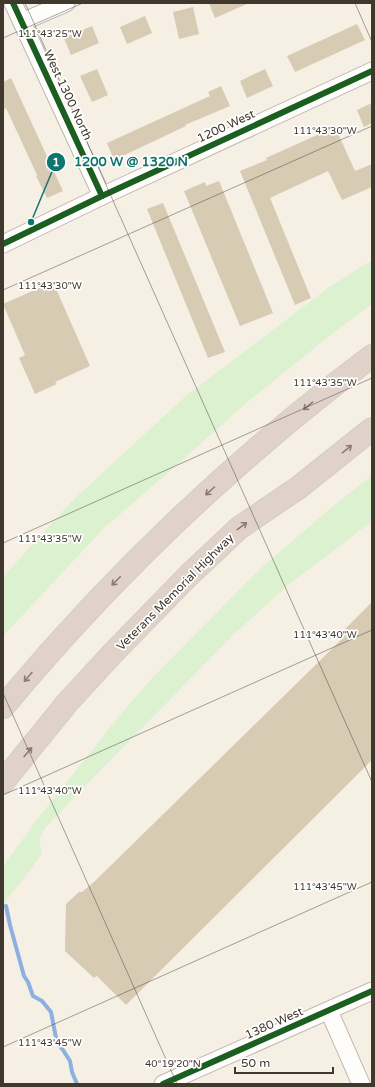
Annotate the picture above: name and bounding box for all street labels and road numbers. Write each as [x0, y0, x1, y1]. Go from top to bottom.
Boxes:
street label: West 1300 North [41, 47, 95, 143]
street label: 1200 West [195, 106, 257, 145]
street label: Veterans Memorial Highway [114, 530, 237, 653]
street label: 1380 West [243, 1004, 306, 1042]

